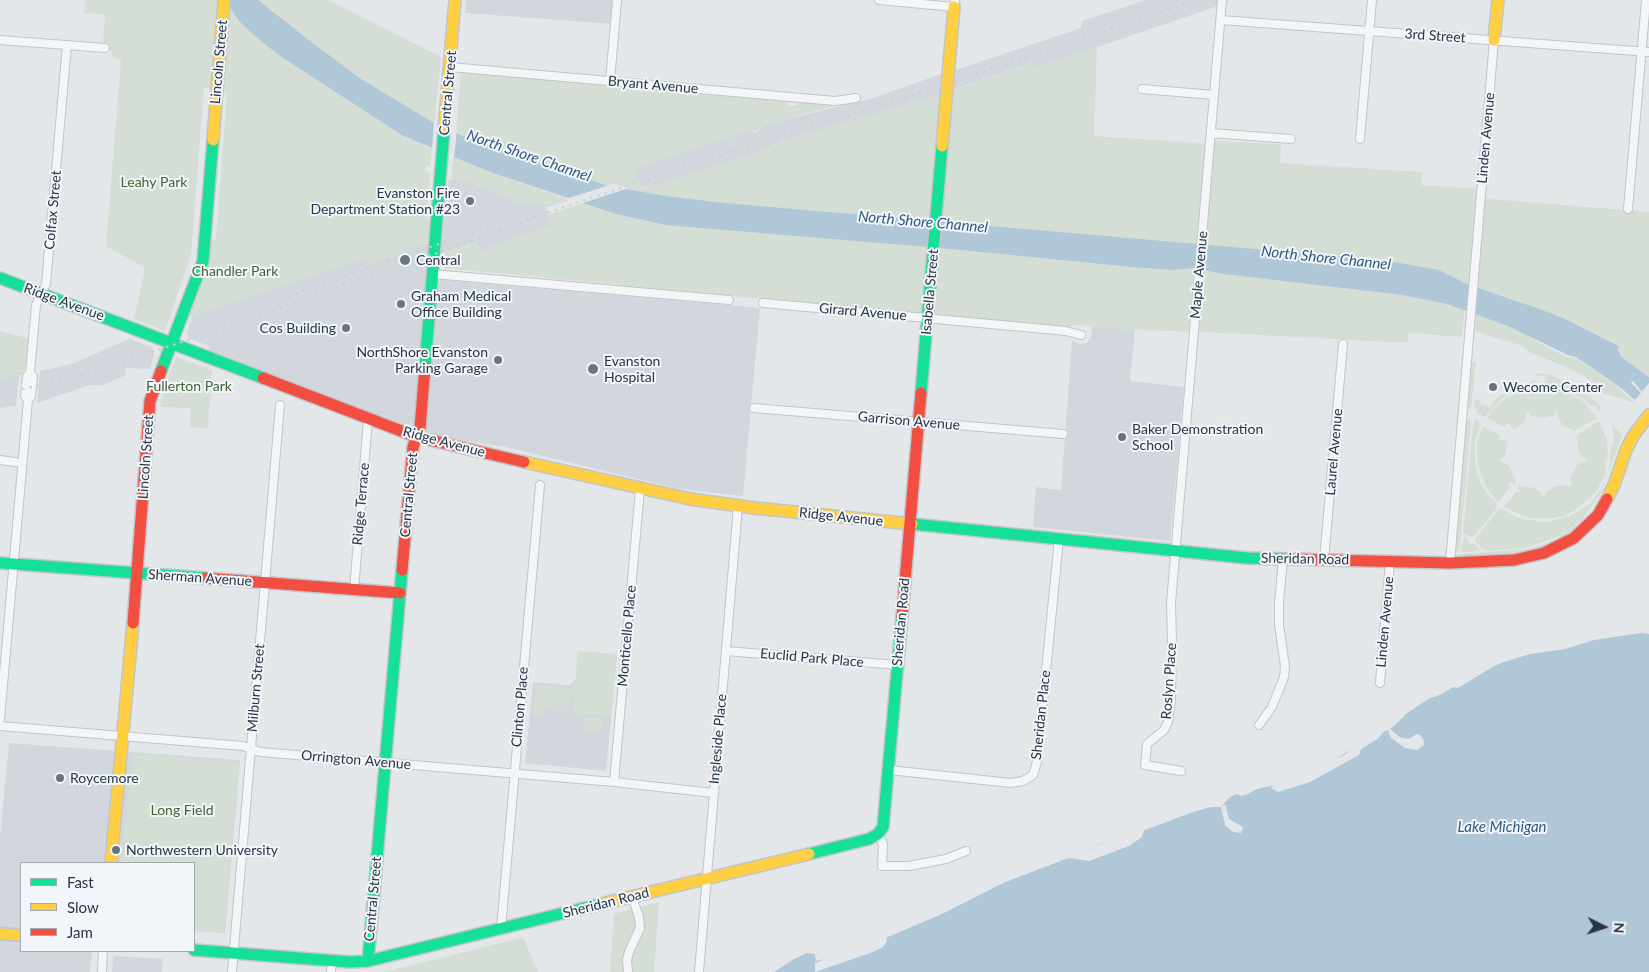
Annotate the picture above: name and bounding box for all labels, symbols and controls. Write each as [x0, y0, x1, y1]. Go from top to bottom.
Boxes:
street label: Lincoln Street [207, 19, 231, 105]
street label: 3rd Street [1404, 25, 1466, 47]
street label: Central Street [436, 50, 460, 136]
street label: Bryant Avenue [607, 73, 699, 97]
street label: Linden Avenue [1474, 92, 1498, 184]
water label: North Shore Channel [464, 126, 594, 186]
street label: Colfax Street [41, 170, 65, 250]
park label: Leahy Park [121, 174, 187, 190]
place label: Evanston Fire Department Station #23 [310, 185, 460, 218]
marker: Evanston Fire Department Station #23 [464, 195, 476, 207]
water label: North Shore Channel [857, 207, 989, 237]
street label: Maple Avenue [1187, 230, 1211, 320]
water label: North Shore Channel [1260, 242, 1392, 274]
street label: Isabella Street [918, 248, 942, 336]
place label: Central [416, 252, 461, 268]
marker: Central [398, 253, 412, 267]
park label: Chandler Park [192, 263, 278, 279]
street label: Ridge Avenue [21, 280, 107, 324]
place label: Graham Medical Office Building [411, 288, 511, 321]
marker: Graham Medical Office Building [395, 298, 407, 310]
street label: Girard Avenue [818, 300, 908, 324]
place label: Cos Building [260, 320, 336, 336]
marker: Cos Building [340, 322, 352, 334]
place label: NorthShore Evanston Parking Garage [356, 344, 488, 377]
place label: Evanston Hospital [604, 353, 660, 386]
marker: NorthShore Evanston Parking Garage [492, 354, 504, 366]
marker: Evanston Hospital [586, 362, 600, 376]
park label: Fullerton Park [146, 378, 232, 394]
place label: Wecome Center [1503, 379, 1603, 395]
marker: Wecome Center [1487, 381, 1499, 393]
street label: Garrison Avenue [857, 408, 961, 434]
street label: Laurel Avenue [1322, 408, 1346, 496]
street label: Lincoln Street [135, 414, 157, 500]
place label: Baker Demonstration School [1132, 421, 1263, 454]
street label: Ridge Avenue [401, 423, 487, 461]
marker: Baker Demonstration School [1116, 431, 1128, 443]
street label: Central Street [397, 452, 421, 538]
street label: Ridge Terrace [349, 462, 373, 546]
street label: Ridge Avenue [798, 504, 884, 530]
street label: Sheridan Road [1261, 550, 1349, 568]
street label: Sherman Avenue [148, 566, 252, 590]
street label: Linden Avenue [1373, 576, 1397, 668]
street label: Sheridan Road [889, 577, 913, 667]
street label: Monticello Place [614, 585, 640, 687]
street label: Roslyn Place [1158, 642, 1180, 720]
street label: Milburn Street [244, 643, 268, 733]
street label: Euclid Park Place [760, 645, 864, 671]
street label: Clinton Place [508, 666, 532, 748]
street label: Sheridan Place [1028, 669, 1054, 761]
street label: Ingleside Place [706, 693, 730, 785]
street label: Orrington Avenue [300, 747, 412, 773]
place label: Roycemore [70, 770, 139, 786]
marker: Roycemore [54, 772, 66, 784]
park label: Long Field [150, 802, 214, 818]
water label: Lake Michigan [1457, 818, 1547, 836]
place label: Northwestern University [126, 842, 278, 858]
marker: Northwestern University [110, 844, 122, 856]
street label: Central Street [361, 856, 385, 942]
legend [20, 862, 195, 952]
text: Fast [67, 873, 94, 891]
street label: Sheridan Road [561, 884, 651, 922]
text: Slow [67, 898, 99, 916]
north arrow [1579, 902, 1629, 952]
text: N [1611, 922, 1628, 934]
text: Jam [67, 923, 93, 941]

